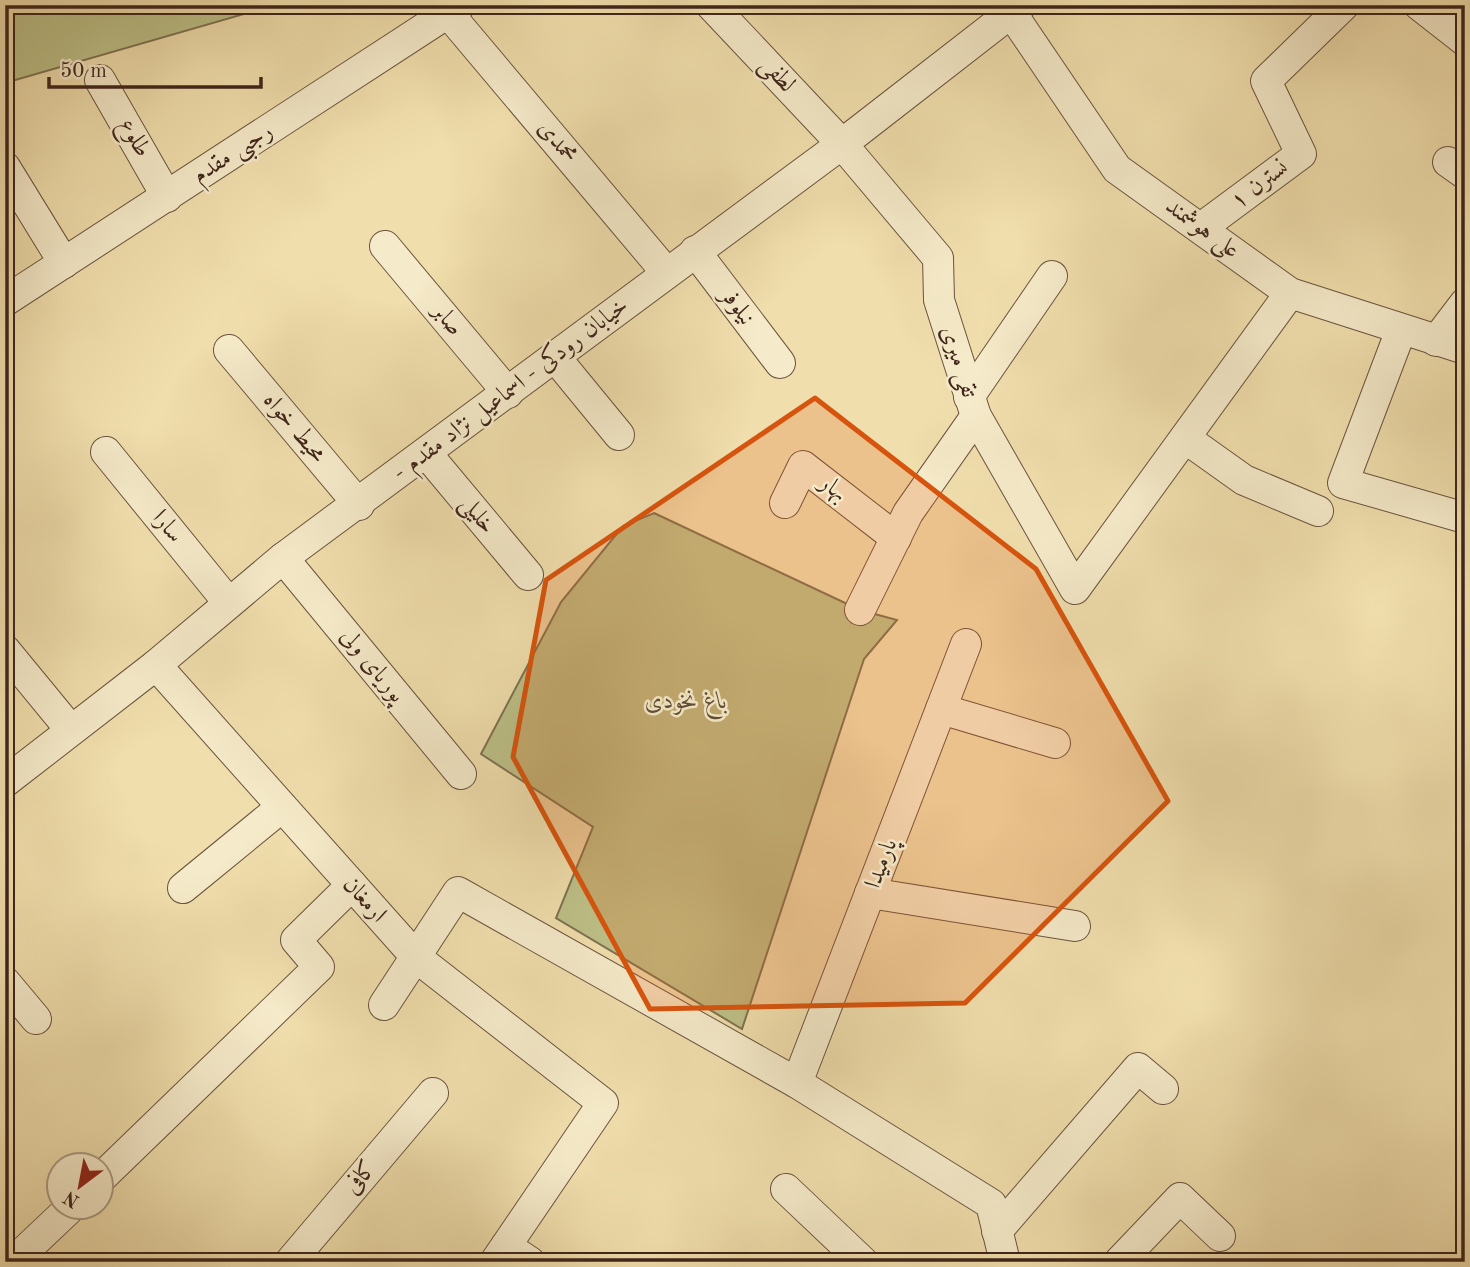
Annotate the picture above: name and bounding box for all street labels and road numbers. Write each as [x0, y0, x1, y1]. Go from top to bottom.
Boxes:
street label: لطفی [753, 53, 799, 100]
street label: طلوع [108, 115, 154, 164]
street label: محمدی [533, 116, 581, 168]
street label: رجبی مقدم [189, 119, 281, 194]
street label: نسترن ۱ [1226, 155, 1293, 214]
street label: علی هوشمند [1159, 194, 1243, 266]
street label: نیلوفر [713, 282, 759, 331]
street label: - خیابان رودکی - اسماعیل نژاد مقدم [386, 290, 637, 492]
street label: صابر [425, 297, 467, 341]
street label: تقی میری [932, 323, 981, 402]
street label: محیط خواه [257, 388, 331, 469]
street label: بهار [812, 470, 851, 508]
street label: خلیلی [452, 492, 499, 540]
street label: سارا [147, 506, 187, 548]
street label: پوریای ولی [333, 625, 410, 710]
street label: پارمیدا [862, 834, 906, 893]
street label: ارمغان [338, 873, 390, 927]
street label: کافی [340, 1156, 382, 1199]

